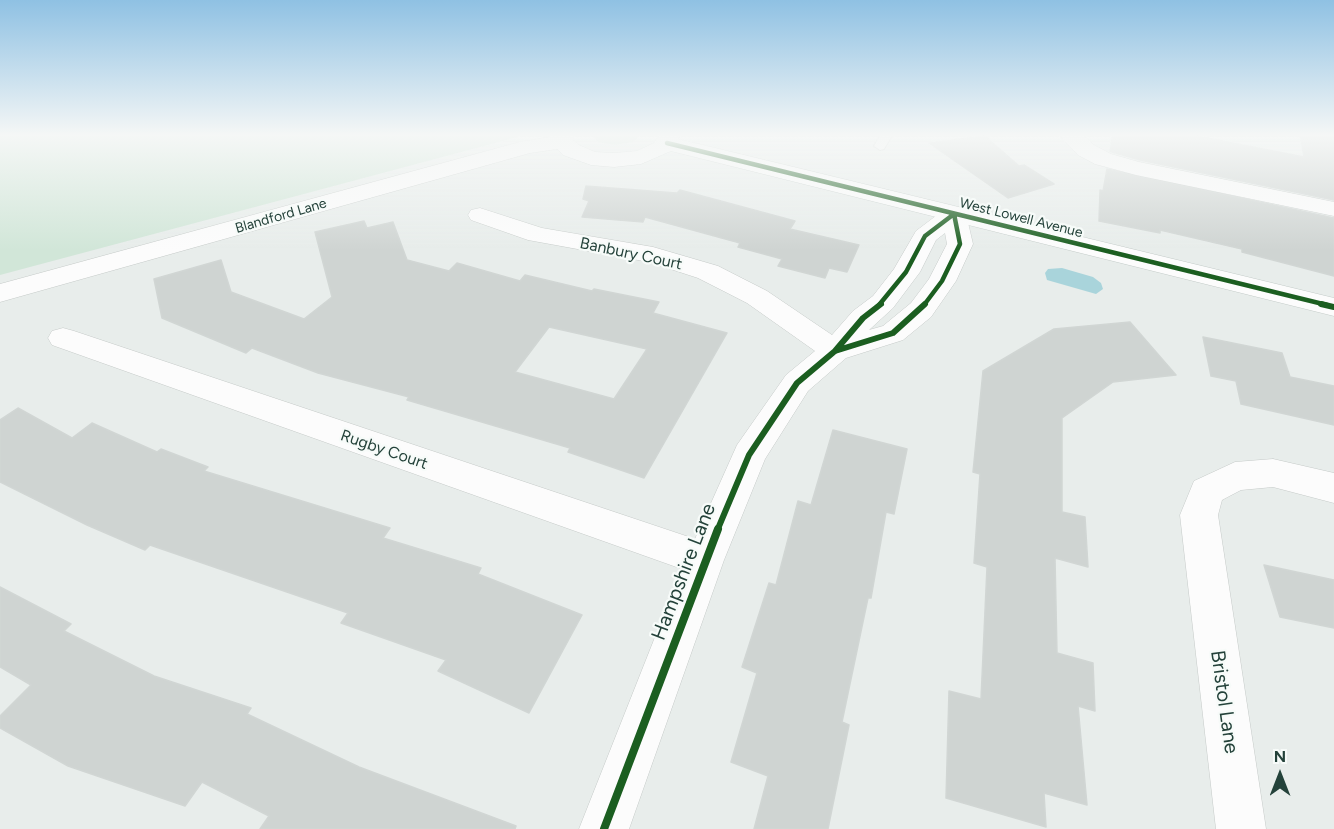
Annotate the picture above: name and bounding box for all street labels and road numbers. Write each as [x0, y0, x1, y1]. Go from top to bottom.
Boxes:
street label: Blandford Lane [233, 195, 329, 237]
street label: West Lowell Avenue [958, 195, 1084, 241]
street label: Banbury Court [578, 234, 684, 274]
street label: Rugby Court [338, 426, 430, 474]
street label: Hampshire Lane [647, 500, 721, 644]
street label: Bristol Lane [1205, 649, 1243, 755]

